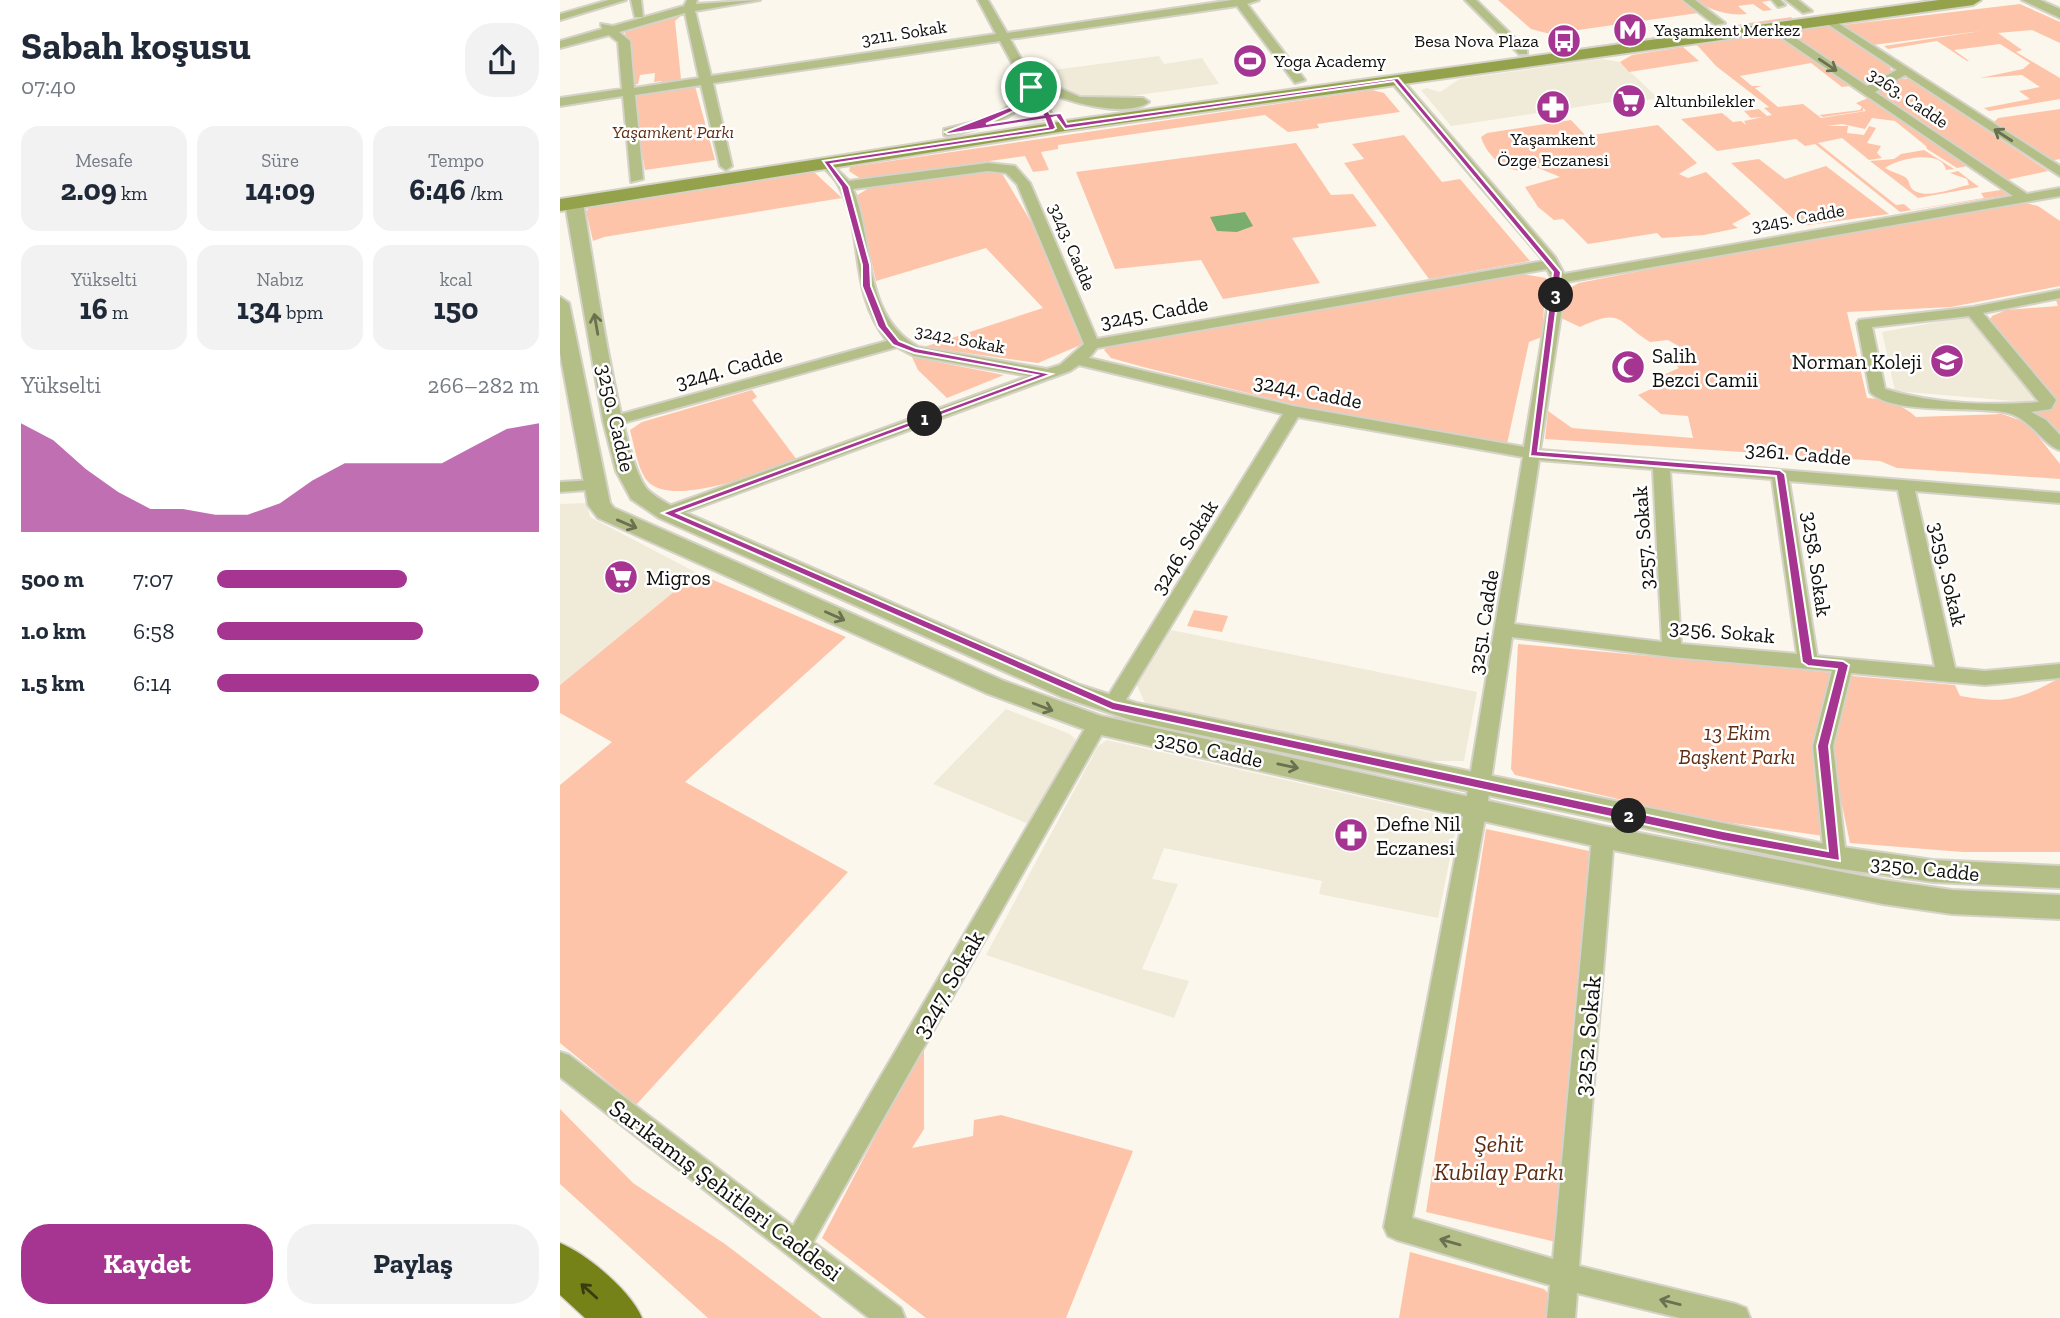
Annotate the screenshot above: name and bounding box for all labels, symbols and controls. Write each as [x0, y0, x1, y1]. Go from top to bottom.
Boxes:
metro station icon: Yaşamkent Merkez [1611, 11, 1649, 49]
street label: 3211. Sokak [860, 15, 949, 51]
place label: Yaşamkent Merkez [1653, 19, 1800, 41]
bus stop icon: Besa Nova Plaza [1545, 22, 1583, 60]
text: Sabah koşusu [21, 23, 251, 69]
button: share [465, 23, 539, 97]
place label: Besa Nova Plaza [1414, 30, 1539, 52]
sports icon: Yoga Academy [1231, 42, 1269, 80]
place label: Yoga Academy [1273, 50, 1387, 72]
pin [1001, 57, 1061, 117]
one-way arrow [1818, 59, 1838, 73]
street label: 3263. Cadde [1863, 63, 1953, 133]
icon: arrive [1012, 68, 1050, 106]
text: 07:40 [21, 72, 76, 100]
supermarket icon: Altunbilekler [1610, 82, 1648, 120]
pharmacy icon: Yaşamkent Özge Eczanesi [1534, 88, 1572, 126]
place label: Altunbilekler [1654, 90, 1756, 112]
park label: Yaşamkent Parkı [612, 121, 734, 143]
place label: Yaşamkent Özge Eczanesi [1497, 128, 1609, 171]
one-way arrow [1994, 128, 2013, 142]
text: Mesafe [75, 149, 133, 172]
text: Süre [261, 149, 299, 172]
text: Tempo [428, 149, 484, 172]
text: 2.09 [61, 172, 117, 208]
text: 14:09 [245, 172, 315, 208]
text: 6:46 [409, 172, 466, 208]
text: km [117, 182, 147, 205]
text: /km [466, 182, 503, 205]
street label: 3245. Cadde [1750, 199, 1846, 237]
street label: 3243. Cadde [1044, 200, 1100, 294]
text: Yükselti [71, 268, 137, 291]
text: Nabız [256, 268, 304, 291]
text: kcal [440, 268, 472, 291]
pin: 3 [1538, 278, 1574, 312]
text: 3 [1550, 283, 1561, 306]
street label: 3245. Cadde [1098, 290, 1210, 334]
text: 16 [80, 291, 108, 327]
text: 134 [237, 291, 282, 327]
text: 150 [433, 291, 479, 327]
text: m [108, 301, 128, 324]
text: bpm [282, 301, 323, 324]
one-way arrow [589, 313, 602, 335]
street label: 3242. Sokak [913, 320, 1007, 359]
street label: 3244. Cadde [673, 342, 785, 394]
school or university icon: Norman Koleji [1928, 342, 1966, 380]
place label: Salih Bezci Camii [1652, 343, 1758, 392]
mosque icon: Salih Bezci Camii [1609, 348, 1647, 386]
place label: Norman Koleji [1792, 349, 1922, 375]
street label: 3250. Cadde [592, 362, 641, 474]
street label: 3244. Cadde [1252, 368, 1364, 414]
text: Yükselti [21, 371, 101, 399]
text: 266–282 m [428, 371, 539, 399]
pin: 1 [908, 402, 942, 436]
text: 1 [921, 407, 928, 430]
street label: 3261. Cadde [1744, 436, 1852, 470]
street label: 3257. Sokak [1627, 485, 1659, 591]
street label: 3246. Sokak [1145, 495, 1223, 599]
street label: 3258. Sokak [1797, 510, 1837, 618]
one-way arrow [615, 518, 637, 531]
street label: 3259. Sokak [1924, 519, 1972, 629]
supermarket icon: Migros [602, 558, 640, 596]
text: 500 m [21, 565, 84, 593]
text: 7:07 [133, 565, 173, 593]
place label: Migros [646, 565, 711, 590]
street label: 3251. Cadde [1462, 568, 1504, 676]
one-way arrow [824, 610, 845, 623]
street label: 3256. Sokak [1668, 614, 1776, 648]
text: 1.0 km [21, 617, 86, 645]
text: 6:58 [133, 617, 175, 645]
text: 1.5 km [21, 669, 85, 697]
text: 6:14 [133, 669, 172, 697]
one-way arrow [1032, 701, 1054, 714]
park label: 13 Ekim Başkent Parkı [1679, 720, 1795, 769]
street label: 3250. Cadde [1153, 725, 1265, 773]
one-way arrow [1276, 760, 1299, 774]
pin: 2 [1612, 798, 1646, 834]
text: 2 [1623, 804, 1634, 827]
place label: Defne Nil Eczanesi [1376, 811, 1461, 860]
pharmacy icon: Defne Nil Eczanesi [1332, 816, 1370, 854]
street label: 3250. Cadde [1869, 850, 1981, 886]
street label: 3247. Sokak [906, 925, 991, 1043]
street label: 3252. Sokak [1567, 974, 1607, 1097]
street label: Sarıkamış Şehitleri Caddesi [604, 1093, 848, 1287]
park label: Şehit Kubilay Parkı [1434, 1129, 1564, 1186]
button: Kaydet [21, 1224, 273, 1304]
button: Paylaş [287, 1224, 539, 1304]
one-way arrow [1439, 1235, 1462, 1248]
one-way arrow [581, 1283, 599, 1299]
one-way arrow [1659, 1295, 1681, 1308]

